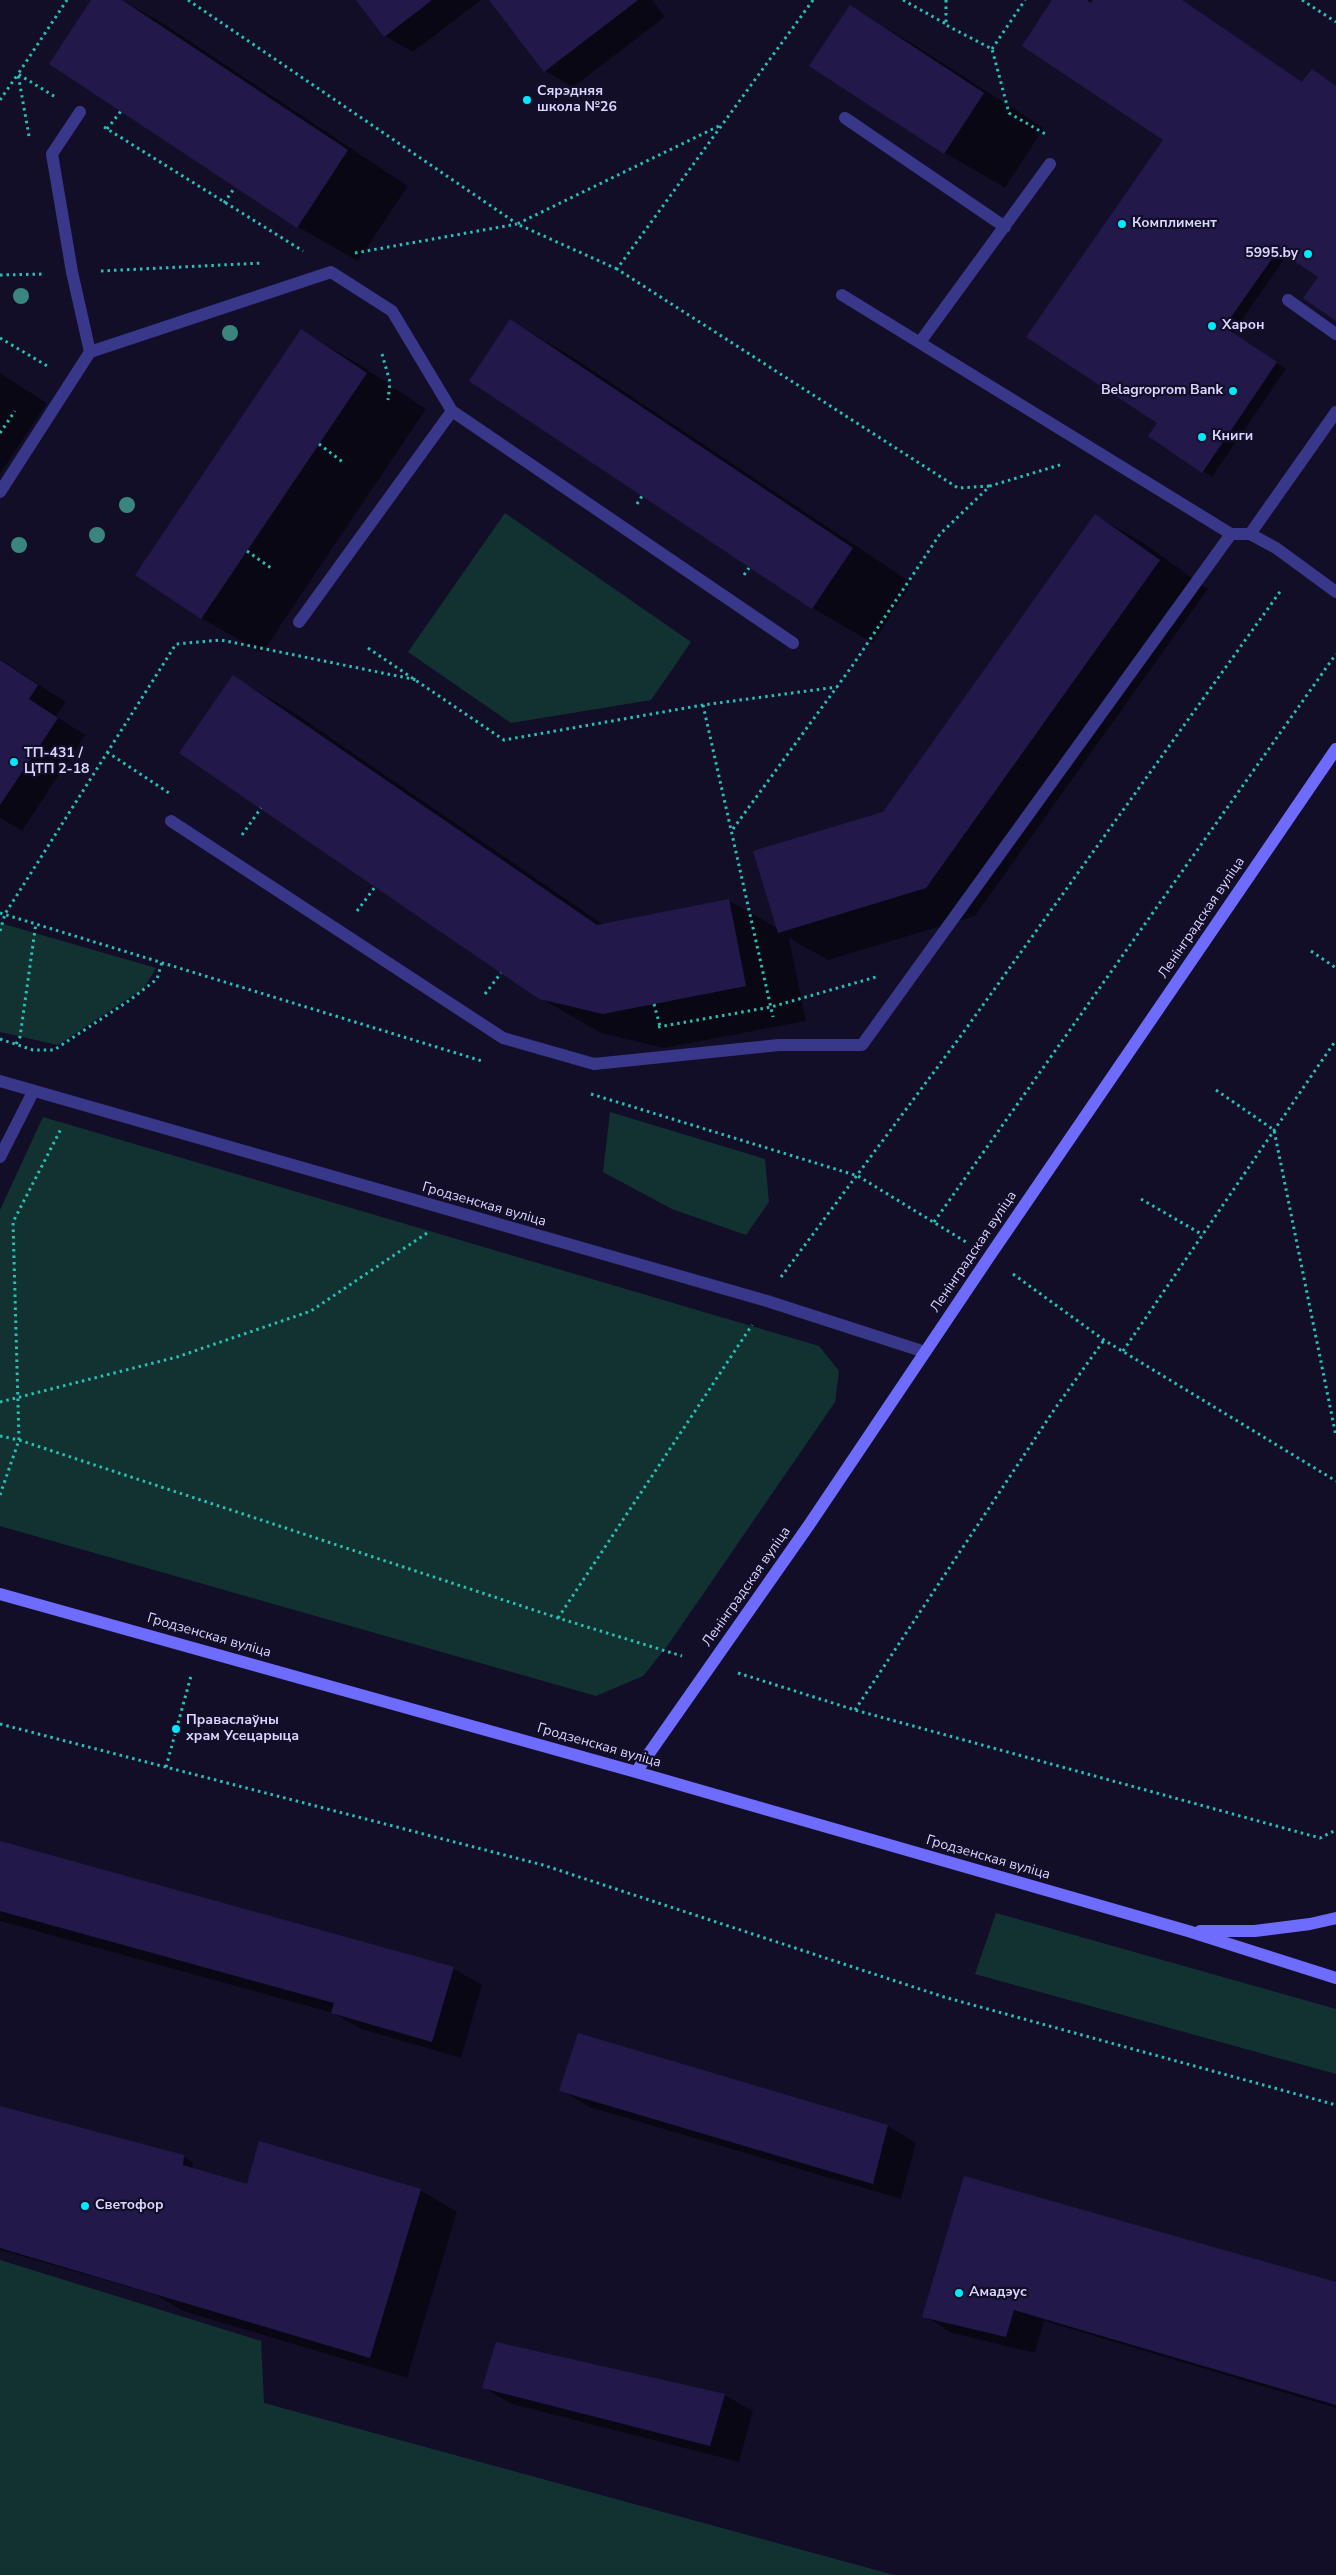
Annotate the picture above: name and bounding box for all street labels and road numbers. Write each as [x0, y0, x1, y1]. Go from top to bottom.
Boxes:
street label: Ленінградская вуліца [1155, 854, 1249, 982]
street label: Гродзенская вуліца [420, 1179, 548, 1231]
street label: Ленінградская вуліца [927, 1188, 1021, 1316]
street label: Ленінградская вуліца [699, 1524, 795, 1650]
street label: Гродзенская вуліца [145, 1610, 273, 1662]
street label: Гродзенская вуліца [535, 1720, 663, 1772]
street label: Гродзенская вуліца [924, 1832, 1052, 1884]

